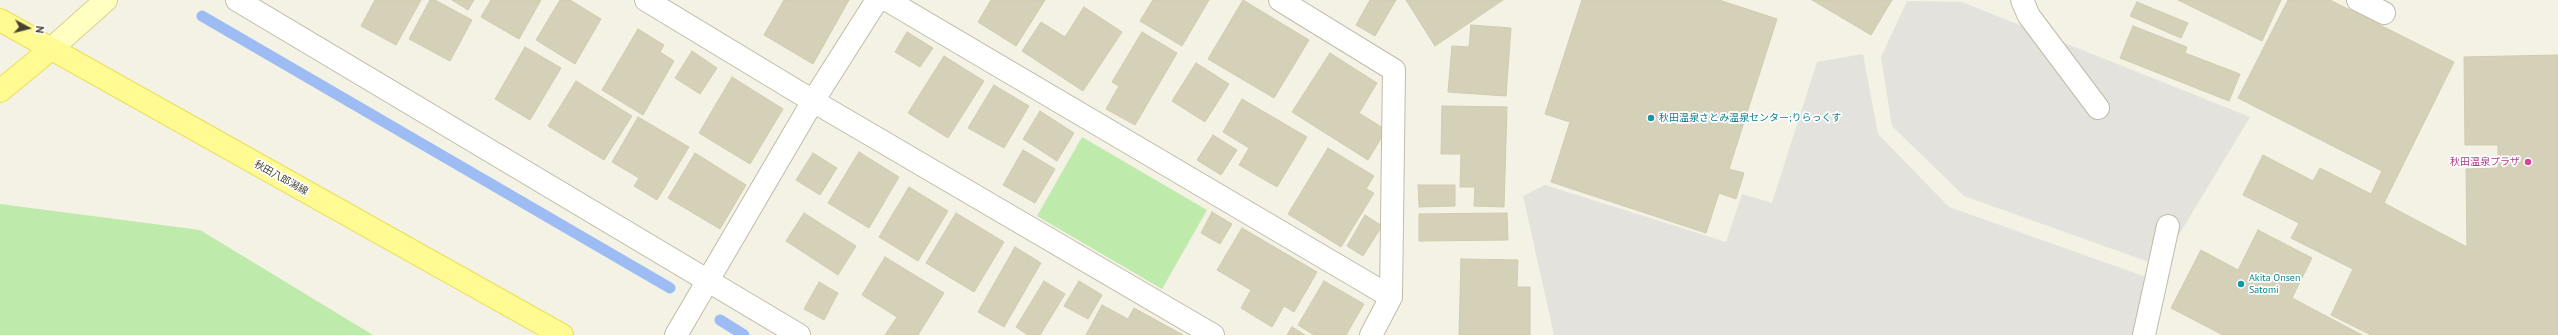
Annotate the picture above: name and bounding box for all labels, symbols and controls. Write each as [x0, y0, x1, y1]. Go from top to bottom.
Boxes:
north arrow [8, 8, 48, 48]
text: N [33, 25, 47, 34]
place label: 秋田温泉さとみ温泉センター;りらっくす [1659, 112, 1842, 124]
marker: 秋田温泉さとみ温泉センター;りらっくす [1646, 113, 1656, 123]
place label: 秋田温泉プラザ [2450, 156, 2520, 168]
marker: 秋田温泉プラザ [2523, 157, 2533, 167]
street label: 秋田八郎潟線 [252, 158, 310, 198]
place label: Akita Onsen Satomi [2249, 272, 2300, 296]
marker: Akita Onsen Satomi [2236, 279, 2246, 289]

